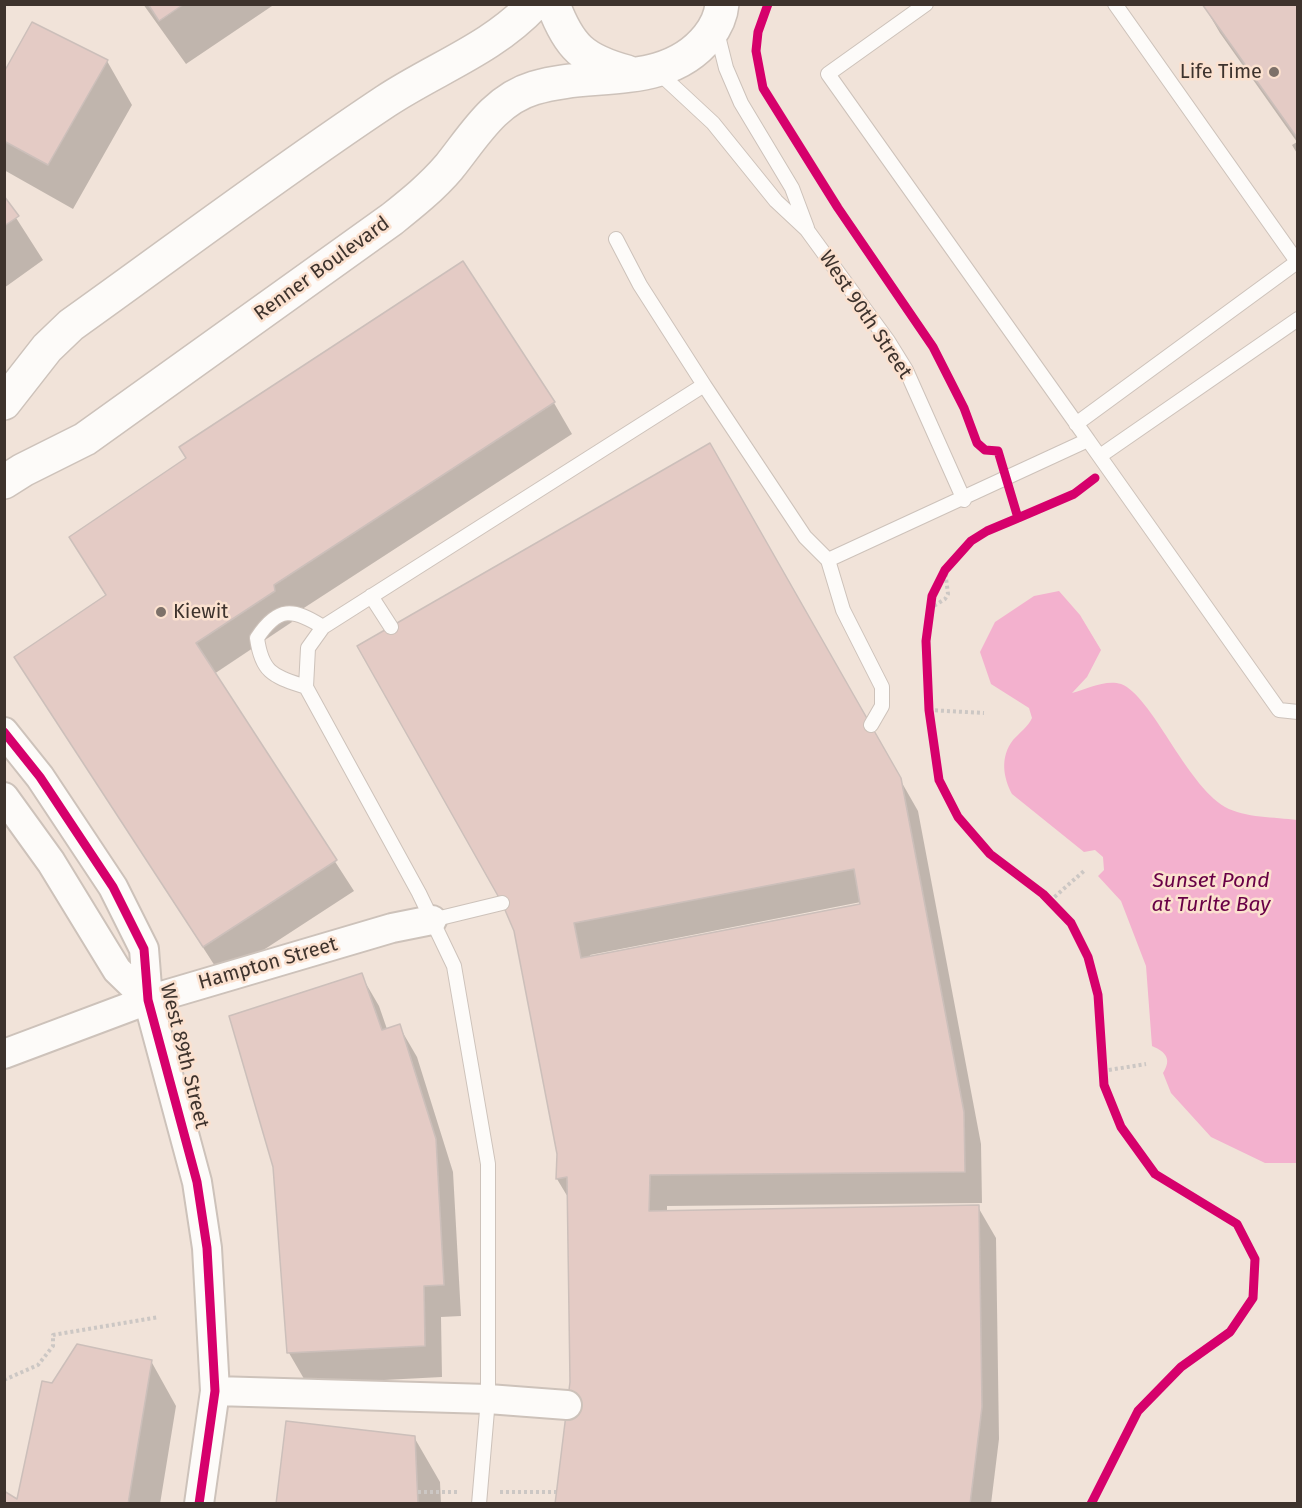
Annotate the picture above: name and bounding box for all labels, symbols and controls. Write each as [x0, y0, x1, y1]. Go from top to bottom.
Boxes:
place label: Life Time [1180, 60, 1262, 84]
marker: Life Time [1267, 65, 1281, 79]
street label: Renner Boulevard [250, 212, 394, 326]
street label: West 90th Street [813, 246, 917, 384]
place label: Kiewit [173, 600, 229, 624]
marker: Kiewit [154, 605, 168, 619]
water label: Sunset Pond at Turlte Bay [1152, 868, 1270, 918]
street label: Hampton Street [196, 933, 340, 995]
street label: West 89th Street [154, 981, 214, 1131]

